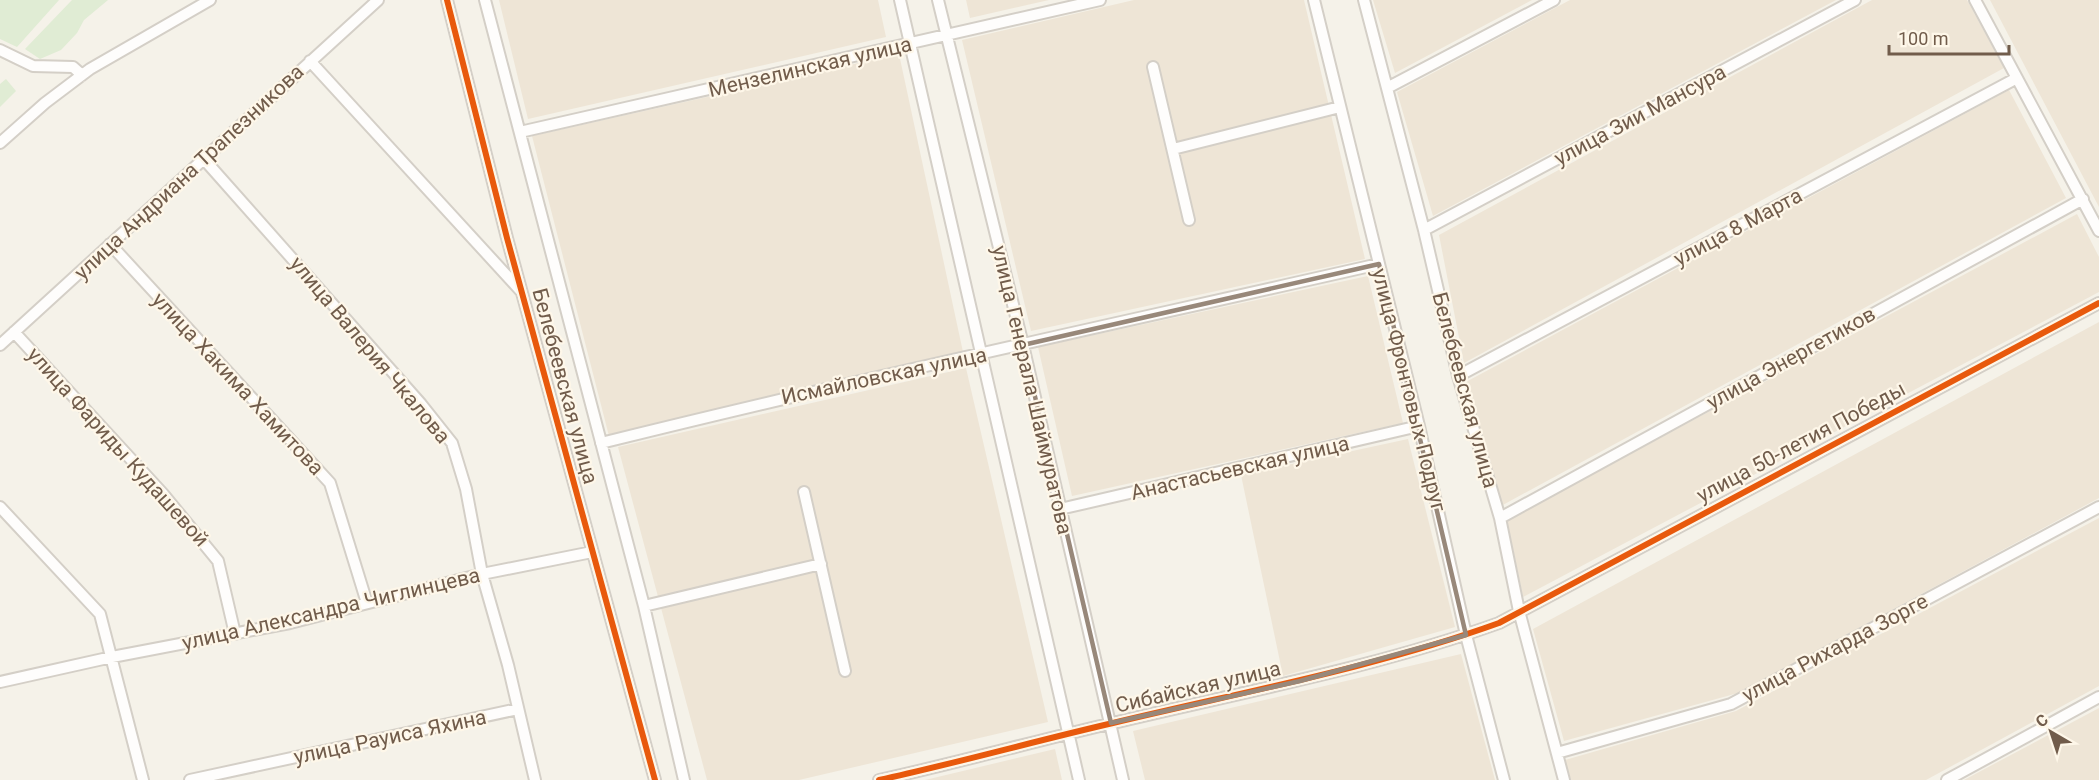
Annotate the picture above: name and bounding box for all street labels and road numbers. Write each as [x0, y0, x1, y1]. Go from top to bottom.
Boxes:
street label: Мензелинская улица [706, 32, 914, 102]
street label: улица Андриана Трапезникова [70, 59, 308, 285]
street label: улица Зии Мансура [1550, 60, 1730, 170]
street label: улица 8 Марта [1670, 183, 1806, 271]
street label: улица Генерала Шаймуратова [987, 243, 1077, 537]
street label: улица Валерия Чкалова [285, 252, 455, 448]
street label: улица Фронтовых Подруг [1367, 266, 1451, 514]
street label: Белебеевская улица [527, 285, 603, 487]
street label: улица Хакима Хамитова [147, 288, 329, 480]
street label: Белебеевская улица [1427, 289, 1503, 491]
street label: улица Энергетиков [1703, 302, 1879, 414]
street label: Исмайловская улица [779, 342, 989, 410]
street label: улица Фариды Кудашевой [22, 343, 214, 551]
street label: улица 50-летия Победы [1692, 377, 1910, 507]
street label: Анастасьевская улица [1129, 431, 1351, 505]
street label: улица Александра Чиглинцева [180, 563, 482, 655]
street label: улица Рихарда Зорге [1738, 589, 1932, 707]
street label: Сибайская улица [1113, 656, 1283, 718]
street label: улица Рауиса Яхина [291, 705, 489, 769]

